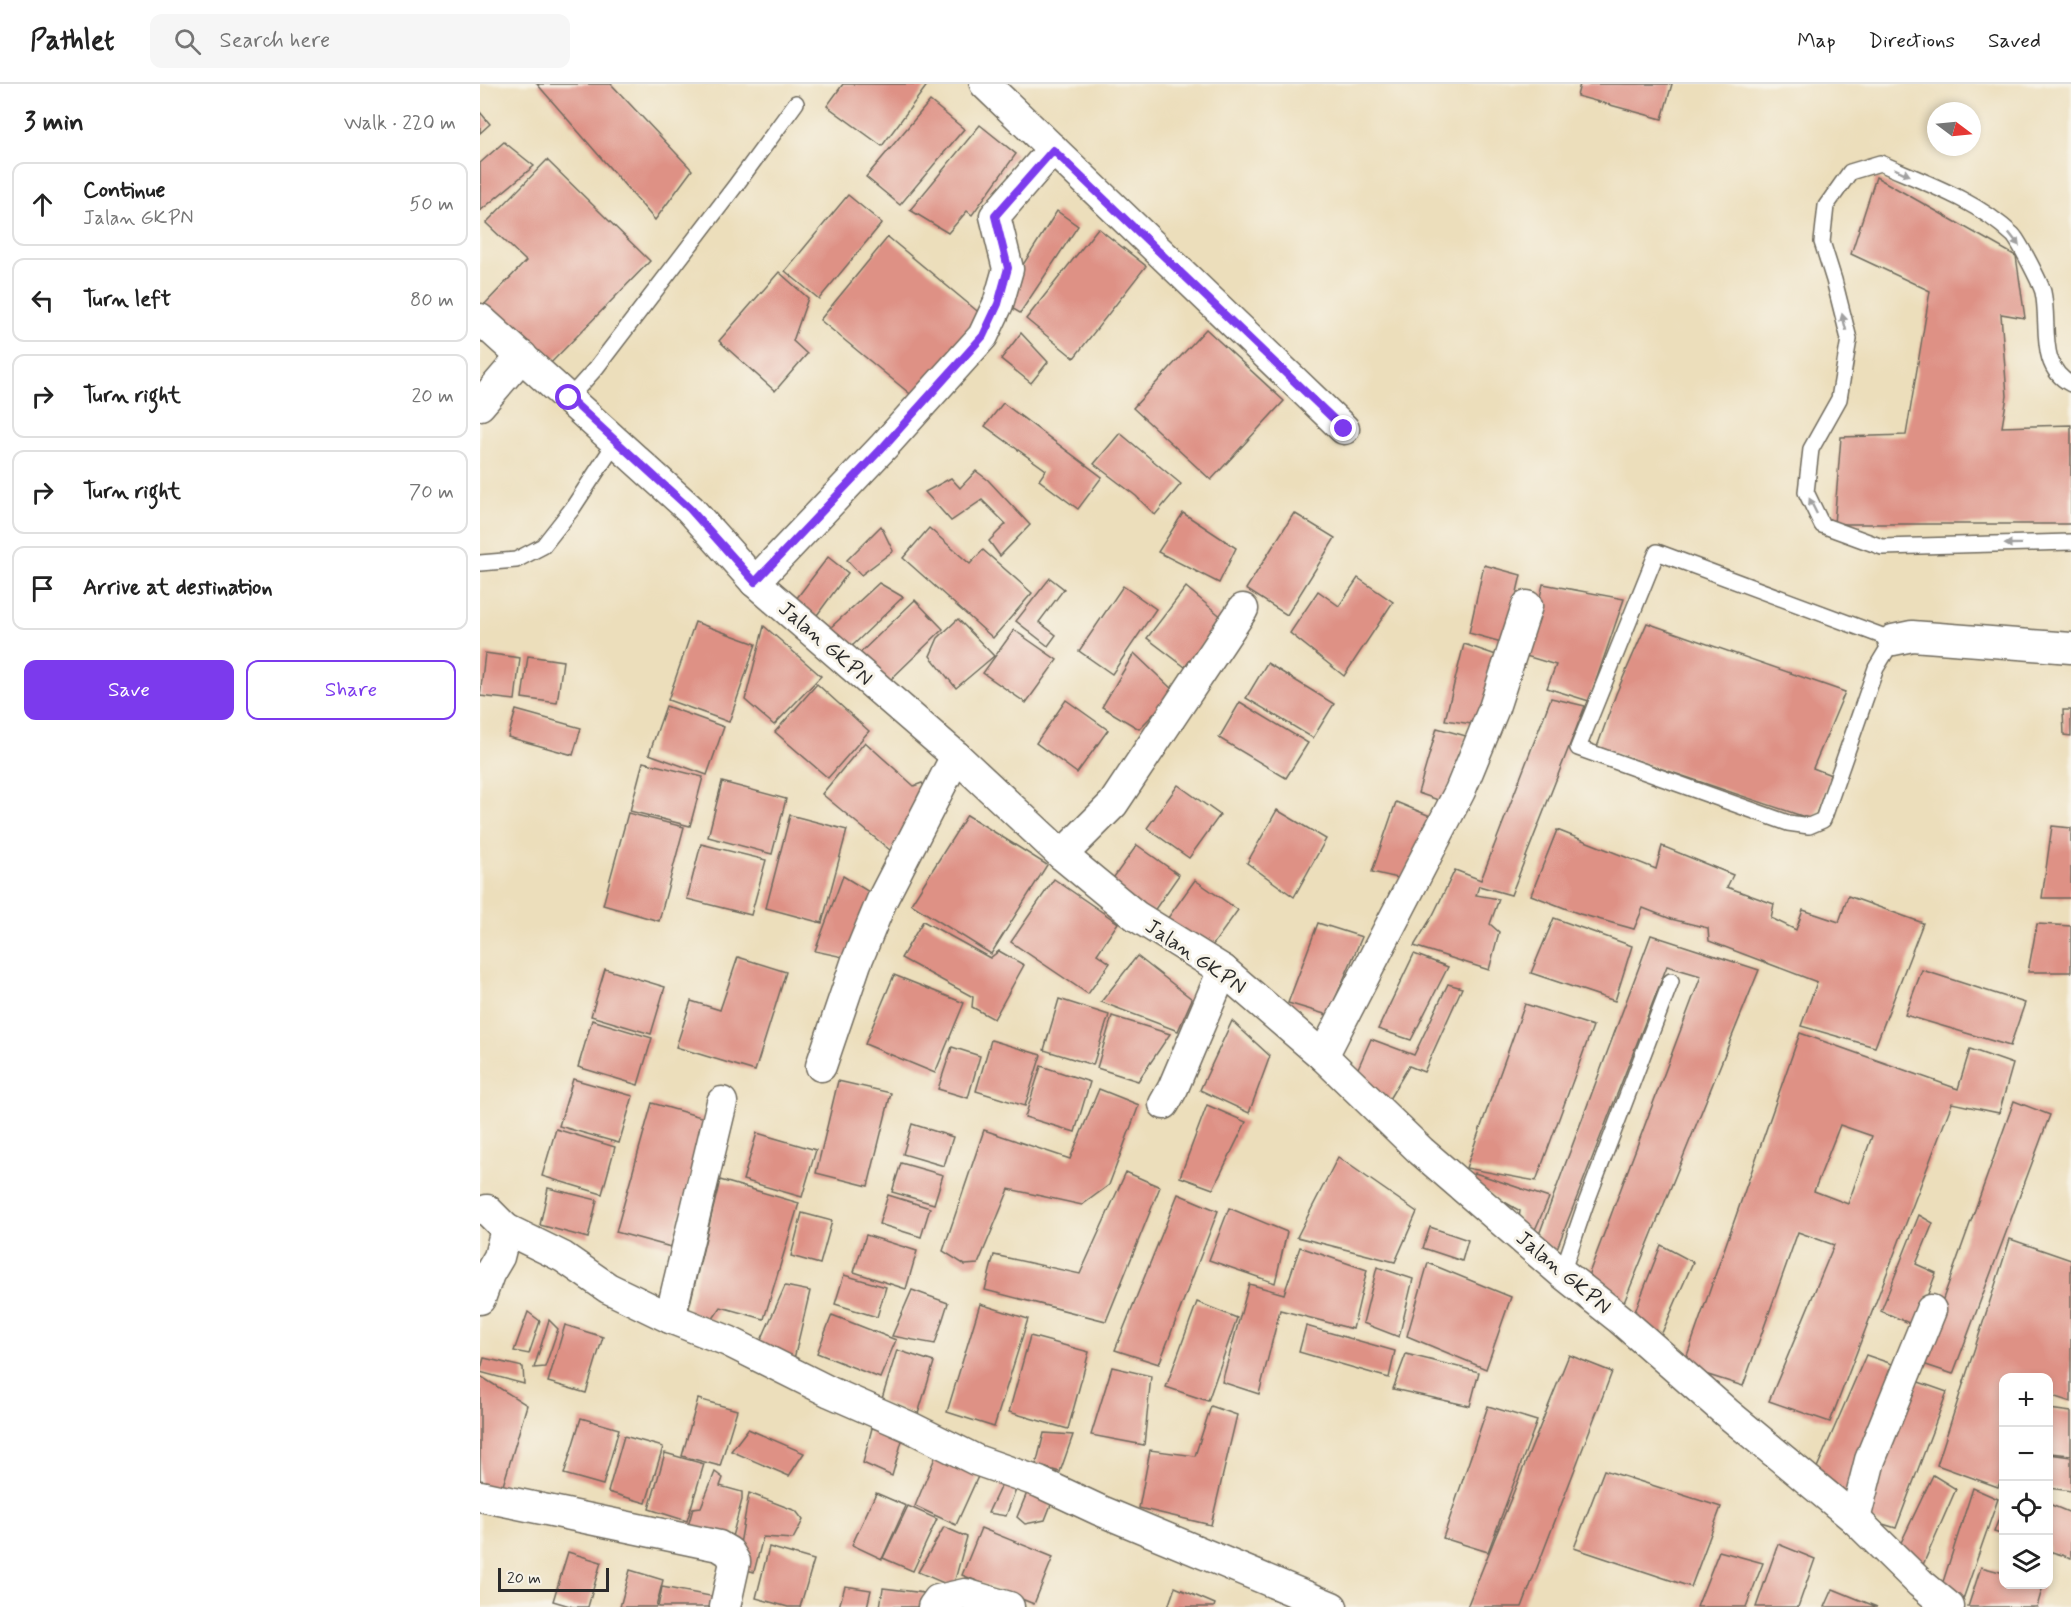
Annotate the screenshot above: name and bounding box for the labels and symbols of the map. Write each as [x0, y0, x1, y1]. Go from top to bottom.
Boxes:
north arrow [1927, 102, 1981, 156]
one-way arrow [1893, 168, 1910, 177]
one-way arrow [2008, 232, 2020, 247]
one-way arrow [1839, 312, 1849, 331]
route start [555, 384, 581, 410]
route end [1330, 415, 1356, 441]
one-way arrow [1808, 497, 1818, 515]
one-way arrow [2003, 539, 2022, 549]
street label: Jalan GKPN [772, 595, 878, 692]
street label: Jalan GKPN [1139, 913, 1251, 1001]
street label: Jalan GKPN [1510, 1225, 1617, 1321]
scale bar [498, 1565, 609, 1592]

